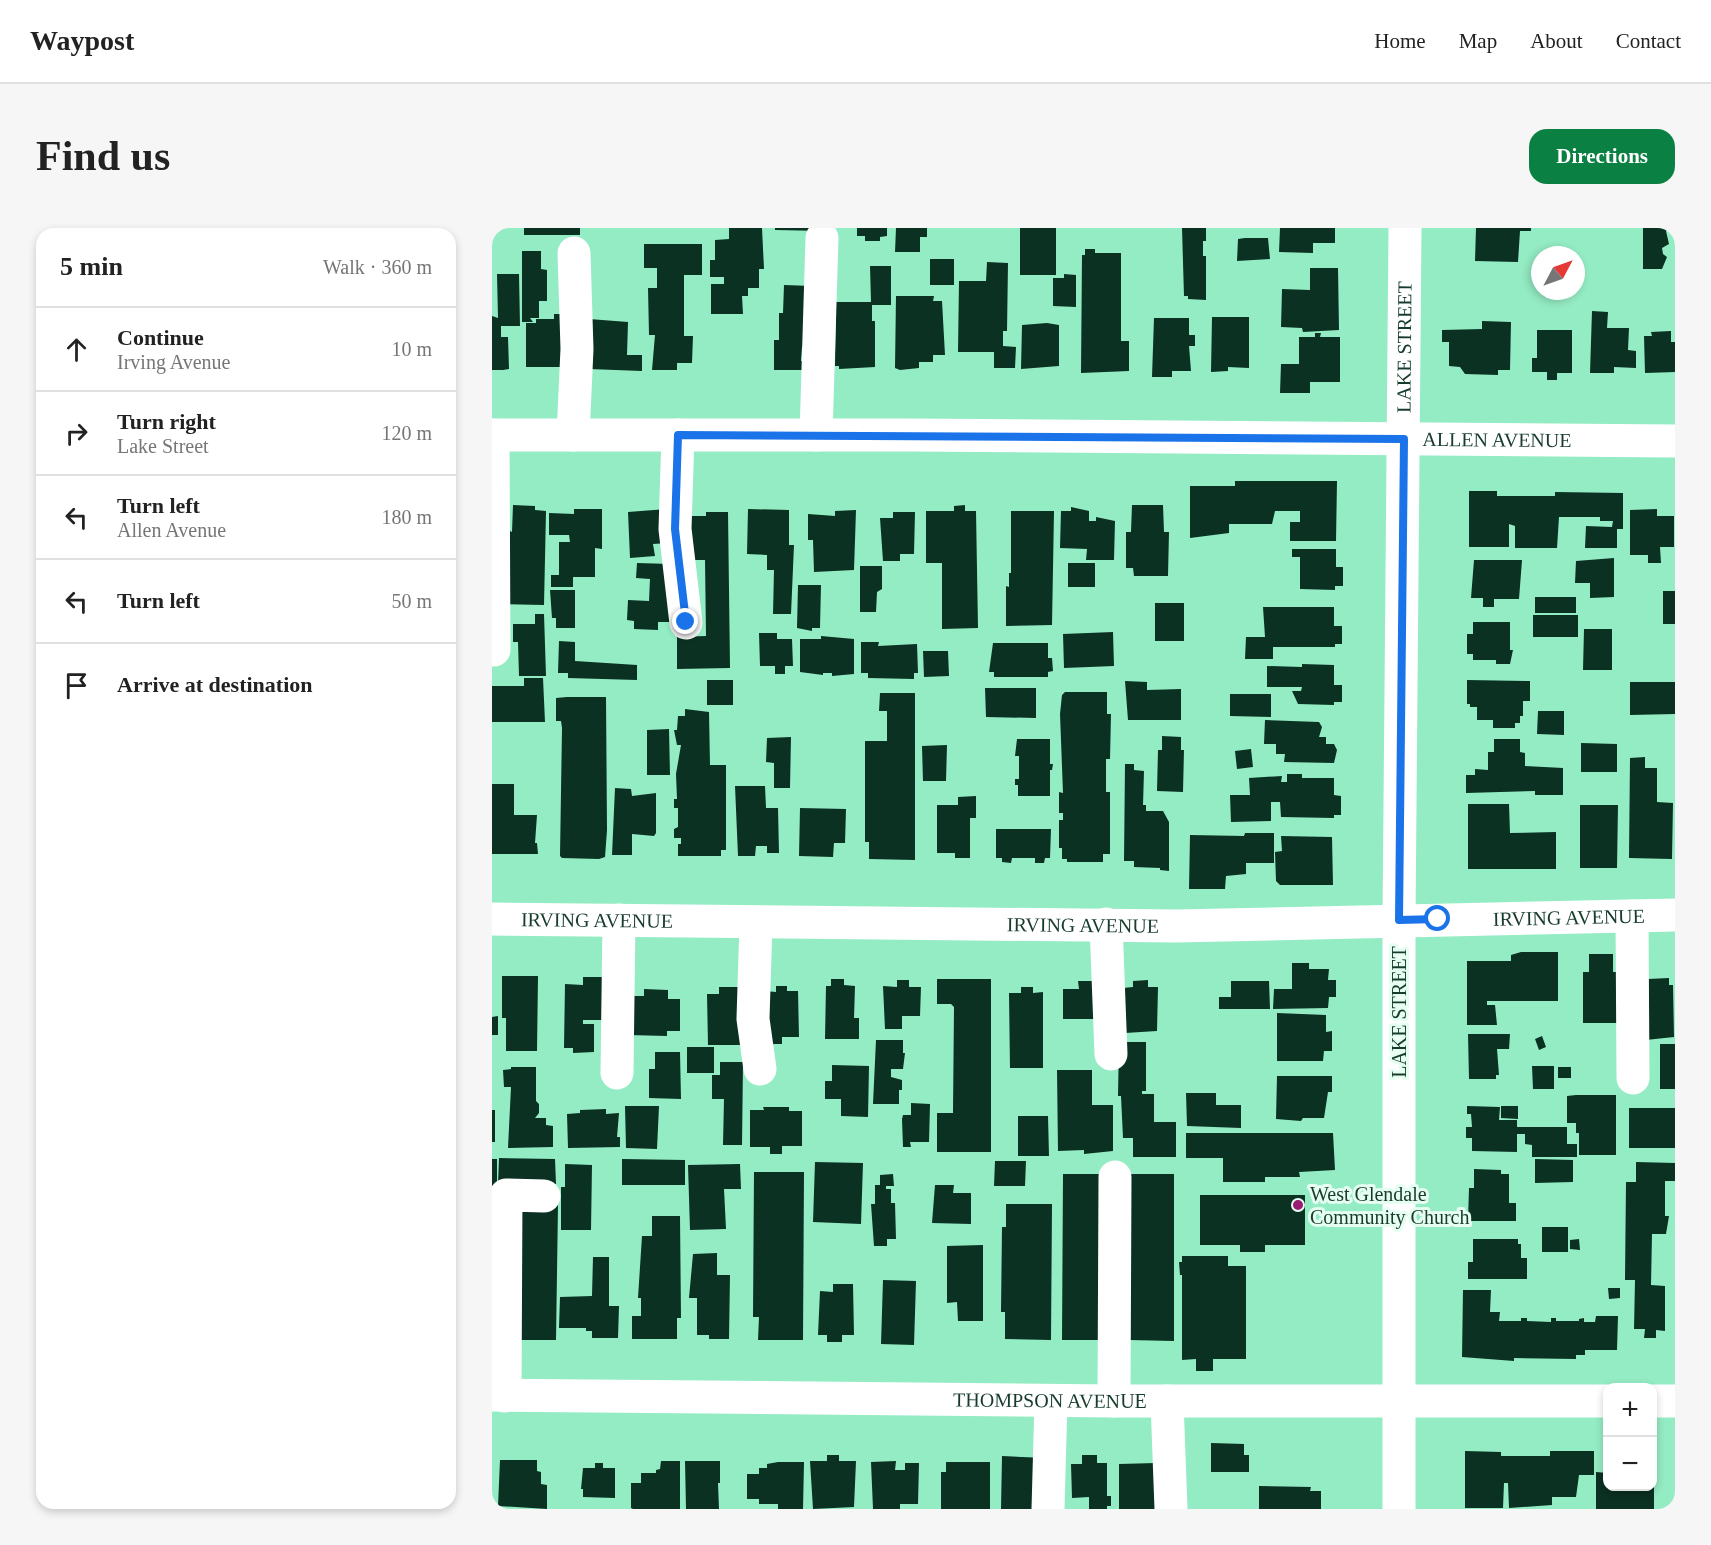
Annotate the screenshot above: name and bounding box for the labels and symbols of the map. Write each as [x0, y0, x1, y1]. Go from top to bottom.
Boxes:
north arrow [1531, 246, 1585, 300]
street label: LAKE STREET [1392, 281, 1416, 413]
street label: ALLEN AVENUE [1422, 428, 1572, 451]
route end [672, 608, 698, 634]
route start [1424, 905, 1450, 931]
street label: IRVING AVENUE [1493, 905, 1645, 930]
street label: IRVING AVENUE [521, 908, 673, 932]
street label: IRVING AVENUE [1007, 913, 1159, 937]
street label: LAKE STREET [1388, 946, 1410, 1078]
place label: West Glendale Community Church [1310, 1183, 1469, 1229]
marker: West Glendale Community Church [1291, 1198, 1305, 1212]
street label: THOMPSON AVENUE [953, 1388, 1147, 1412]

